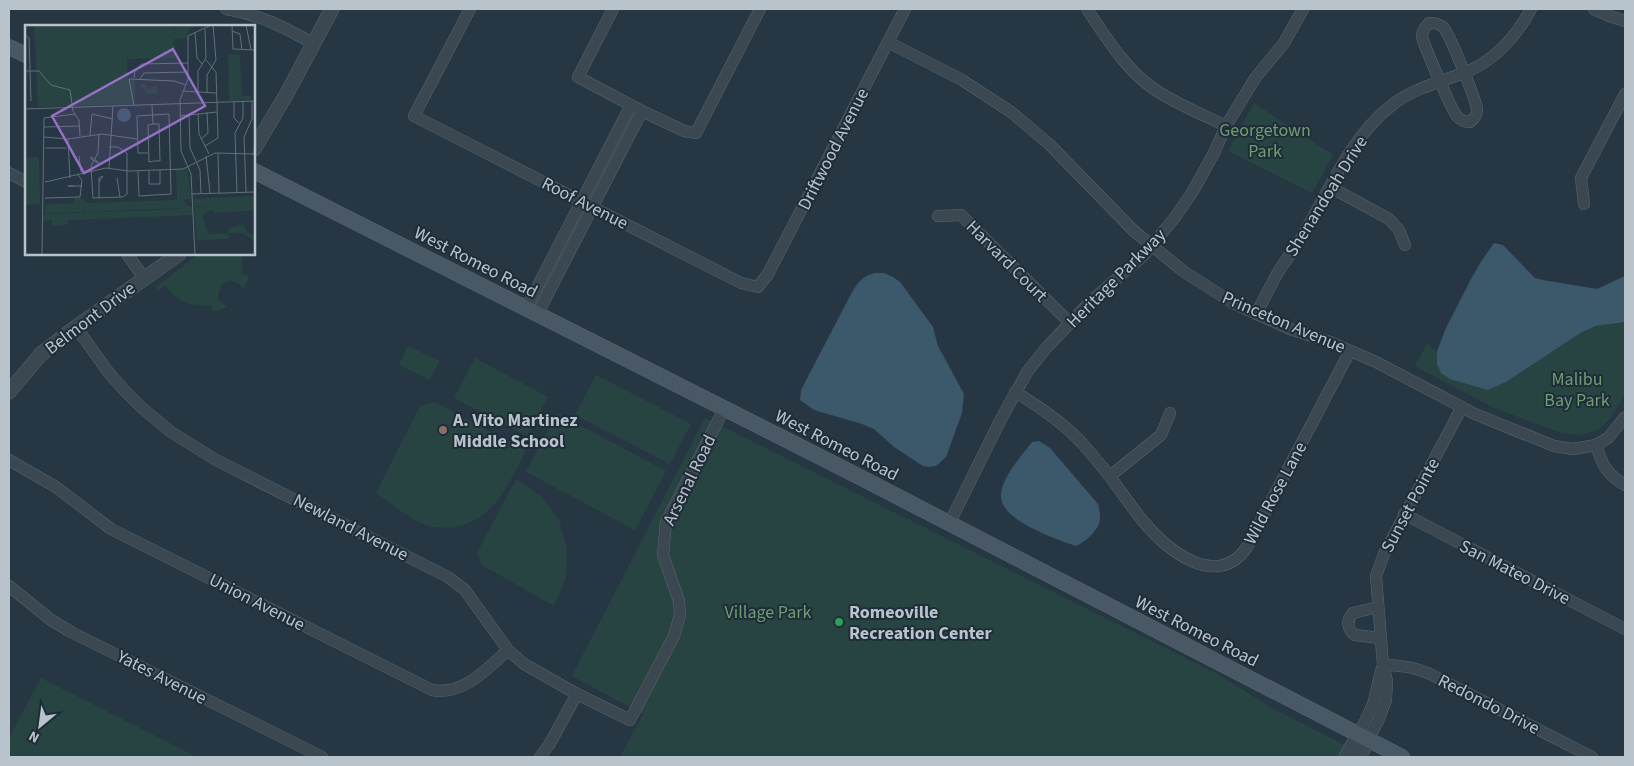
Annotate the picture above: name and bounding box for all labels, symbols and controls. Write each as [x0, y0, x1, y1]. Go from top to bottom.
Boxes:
inset map [25, 25, 255, 255]
street label: Driftwood Avenue [792, 84, 875, 215]
park label: Georgetown Park [1219, 118, 1311, 164]
street label: Shenandoah Drive [1279, 131, 1374, 261]
street label: Roof Avenue [537, 171, 632, 236]
street label: Harvard Court [960, 215, 1053, 308]
street label: West Romeo Road [410, 221, 542, 304]
street label: Heritage Parkway [1061, 223, 1172, 334]
street label: Belmont Drive [40, 276, 141, 361]
street label: Princeton Avenue [1218, 285, 1349, 360]
park label: Malibu Bay Park [1544, 367, 1610, 413]
street label: West Romeo Road [771, 404, 903, 487]
place label: A. Vito Martinez Middle School [452, 408, 577, 454]
marker: A. Vito Martinez Middle School [437, 424, 449, 436]
street label: Arsenal Road [657, 431, 722, 530]
street label: Wild Rose Lane [1238, 437, 1313, 549]
street label: Sunset Pointe [1375, 453, 1446, 557]
street label: Newland Avenue [289, 488, 413, 567]
street label: San Mateo Drive [1455, 534, 1574, 611]
street label: Union Avenue [205, 568, 309, 637]
street label: West Romeo Road [1131, 590, 1263, 673]
park label: Village Park [725, 600, 812, 625]
place label: Romeoville Recreation Center [849, 600, 993, 646]
marker: Romeoville Recreation Center [833, 616, 845, 628]
street label: Yates Avenue [112, 644, 211, 711]
street label: Redondo Drive [1434, 668, 1544, 741]
north arrow [15, 701, 65, 751]
text: N [25, 725, 43, 747]

